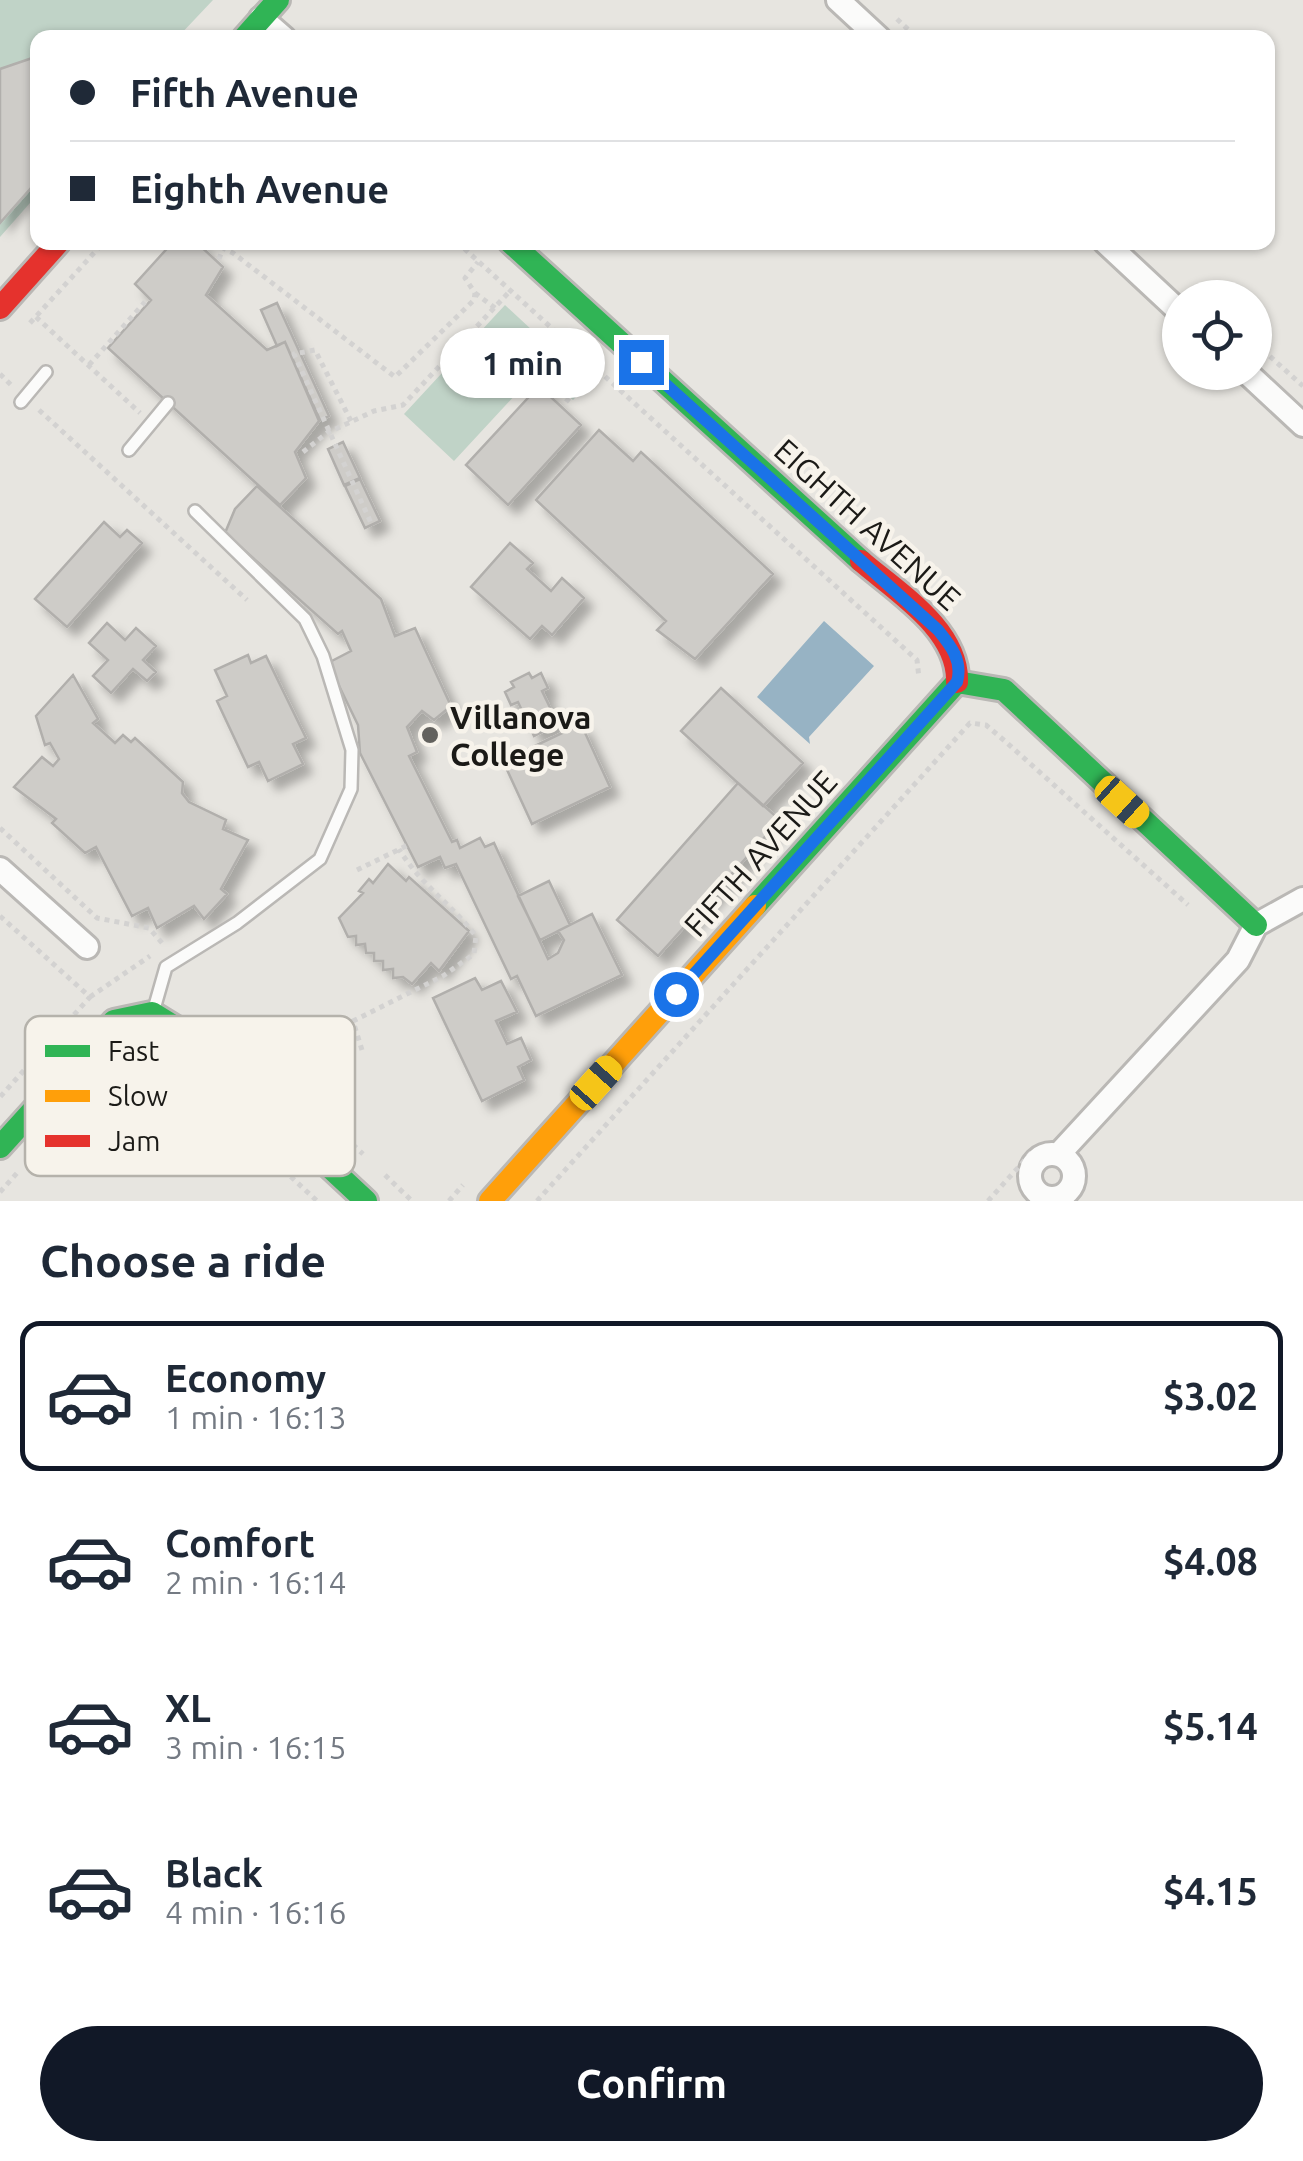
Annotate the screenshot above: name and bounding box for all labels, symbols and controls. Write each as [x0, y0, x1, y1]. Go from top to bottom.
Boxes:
text: Fifth Avenue [130, 72, 359, 114]
text: Eighth Avenue [130, 168, 389, 210]
map controls [1162, 280, 1272, 390]
button: locate [1162, 280, 1272, 390]
callout: 1 min [441, 327, 606, 397]
route end [619, 340, 664, 385]
text: 1 min [482, 345, 563, 381]
street label: EIGHTH AVENUE [768, 431, 968, 617]
place label: Villanova College [450, 699, 591, 772]
marker: Villanova College [419, 724, 441, 746]
street label: FIFTH AVENUE [676, 763, 844, 943]
car [1090, 771, 1154, 833]
route start [654, 972, 699, 1017]
legend [25, 1016, 355, 1176]
text: Fast [108, 1035, 159, 1066]
car [565, 1051, 627, 1115]
text: Slow [108, 1080, 168, 1111]
text: Jam [108, 1125, 160, 1156]
text: Choose a ride [40, 1235, 326, 1286]
icon: car [45, 1351, 135, 1441]
text: Economy [165, 1357, 326, 1399]
text: $3.02 [1163, 1375, 1258, 1417]
text: 1 min · 16:13 [165, 1399, 347, 1435]
icon: car [45, 1516, 135, 1606]
text: Comfort [165, 1522, 315, 1564]
text: $4.08 [1163, 1540, 1258, 1582]
text: 2 min · 16:14 [165, 1564, 347, 1600]
icon: car [45, 1681, 135, 1771]
text: XL [165, 1687, 211, 1729]
text: $5.14 [1163, 1705, 1258, 1747]
text: 3 min · 16:15 [165, 1729, 347, 1765]
icon: car [45, 1846, 135, 1936]
text: Black [165, 1852, 263, 1894]
text: $4.15 [1163, 1870, 1258, 1912]
text: 4 min · 16:16 [165, 1894, 347, 1930]
button: Confirm [40, 2026, 1263, 2141]

